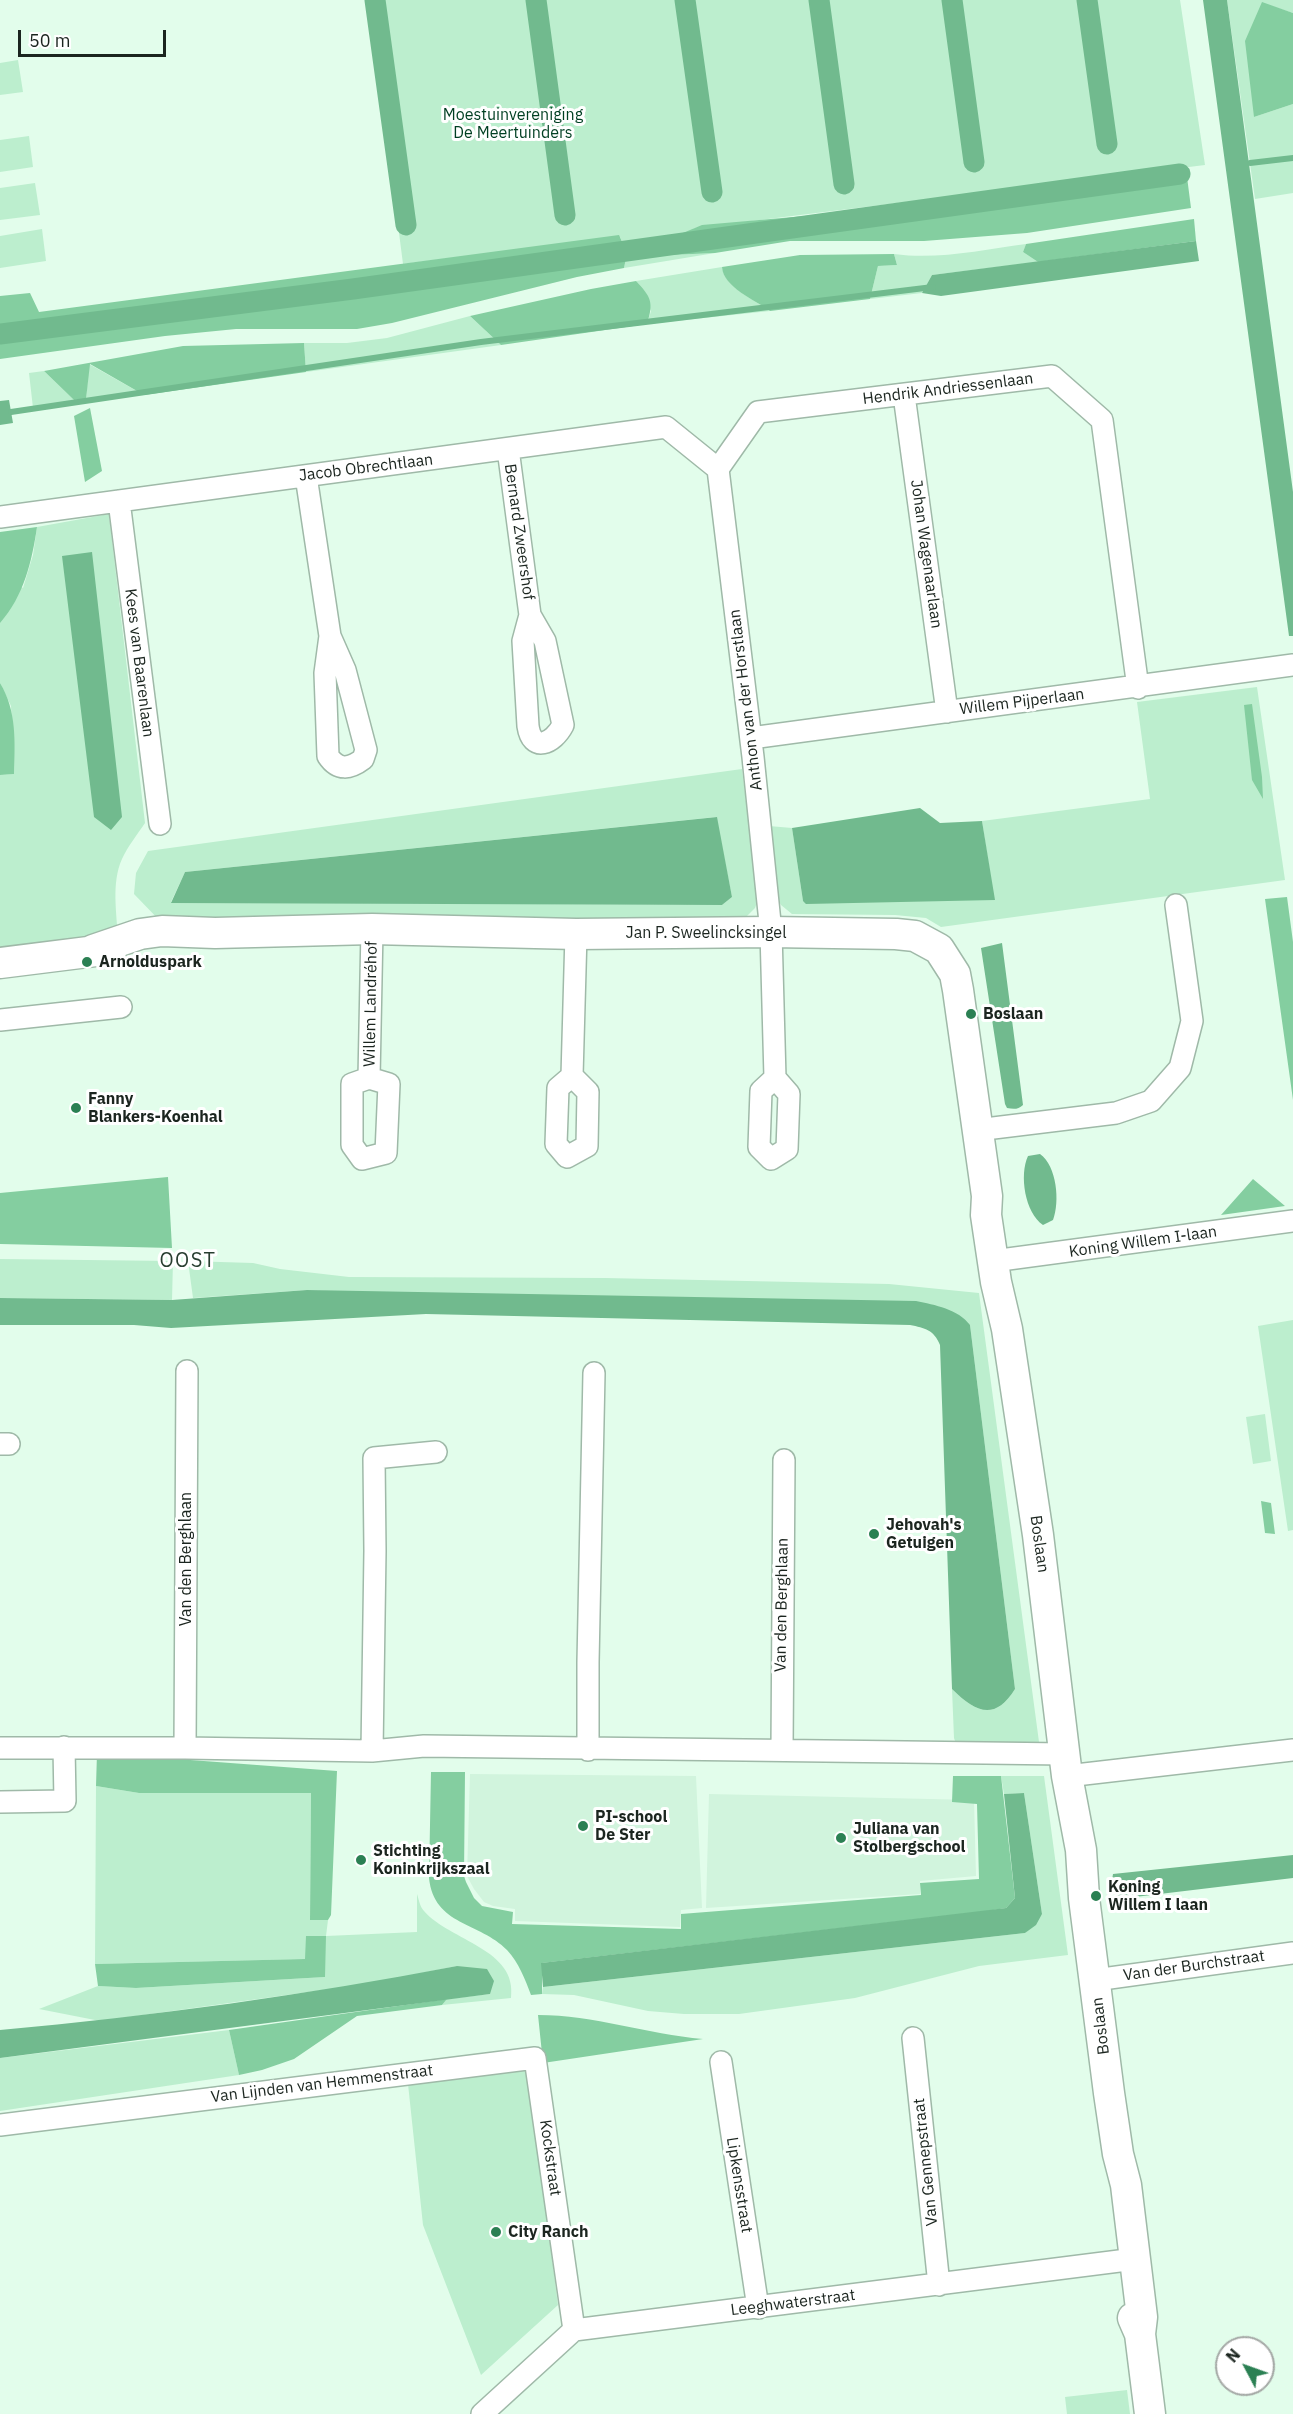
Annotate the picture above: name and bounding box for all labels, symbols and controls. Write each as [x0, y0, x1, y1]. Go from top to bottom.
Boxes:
scale bar [21, 18, 170, 56]
text: 50 m [29, 29, 71, 52]
park label: Moestuinvereniging De Meertuinders [443, 105, 583, 143]
street label: Hendrik Andriessenlaan [862, 369, 1034, 409]
street label: Jacob Obrechtlaan [298, 450, 434, 486]
street label: Bernard Zweershof [500, 463, 538, 601]
street label: Johan Wagenaarlaan [906, 478, 946, 630]
street label: Kees van Baarenlaan [120, 588, 158, 738]
street label: Anthon van der Horstlaan [725, 608, 767, 792]
street label: Willem Pijperlaan [959, 685, 1085, 719]
street label: Jan P. Sweelincksingel [626, 923, 786, 943]
street label: Willem Landréhof [360, 941, 382, 1067]
place label: Arnolduspark [99, 952, 202, 972]
marker: Arnolduspark [80, 955, 94, 969]
place label: Boslaan [983, 1004, 1043, 1024]
marker: Boslaan [964, 1007, 978, 1021]
place label: Fanny Blankers-Koenhal [88, 1089, 223, 1127]
marker: Fanny Blankers-Koenhal [69, 1101, 83, 1115]
street label: Koning Willem I-laan [1068, 1222, 1218, 1262]
district label: OOST [159, 1249, 217, 1273]
street label: Van den Berghlaan [176, 1492, 196, 1626]
street label: Boslaan [1025, 1514, 1053, 1574]
place label: Jehovah's Getuigen [886, 1515, 962, 1553]
marker: Jehovah's Getuigen [867, 1527, 881, 1541]
street label: Van den Berghlaan [771, 1538, 793, 1672]
place label: PI-school De Ster [595, 1807, 667, 1845]
marker: PI-school De Ster [576, 1819, 590, 1833]
place label: Juliana van Stolbergschool [853, 1819, 965, 1857]
marker: Juliana van Stolbergschool [834, 1831, 848, 1845]
place label: Stichting Koninkrijkszaal [373, 1841, 490, 1879]
marker: Stichting Koninkrijkszaal [354, 1853, 368, 1867]
place label: Koning Willem I laan [1108, 1877, 1208, 1915]
marker: Koning Willem I laan [1089, 1889, 1103, 1903]
street label: Van der Burchstraat [1122, 1947, 1266, 1985]
street label: Boslaan [1088, 1996, 1114, 2056]
street label: Van Lijnden van Hemmenstraat [210, 2061, 434, 2107]
street label: Van Gennepstraat [910, 2097, 942, 2227]
street label: Kockstraat [535, 2119, 565, 2197]
street label: Lipkensstraat [722, 2136, 756, 2234]
place label: City Ranch [508, 2222, 589, 2242]
marker: City Ranch [489, 2225, 503, 2239]
street label: Leeghwaterstraat [730, 2286, 856, 2320]
north arrow [1215, 2336, 1275, 2396]
text: N [1222, 2345, 1244, 2366]

